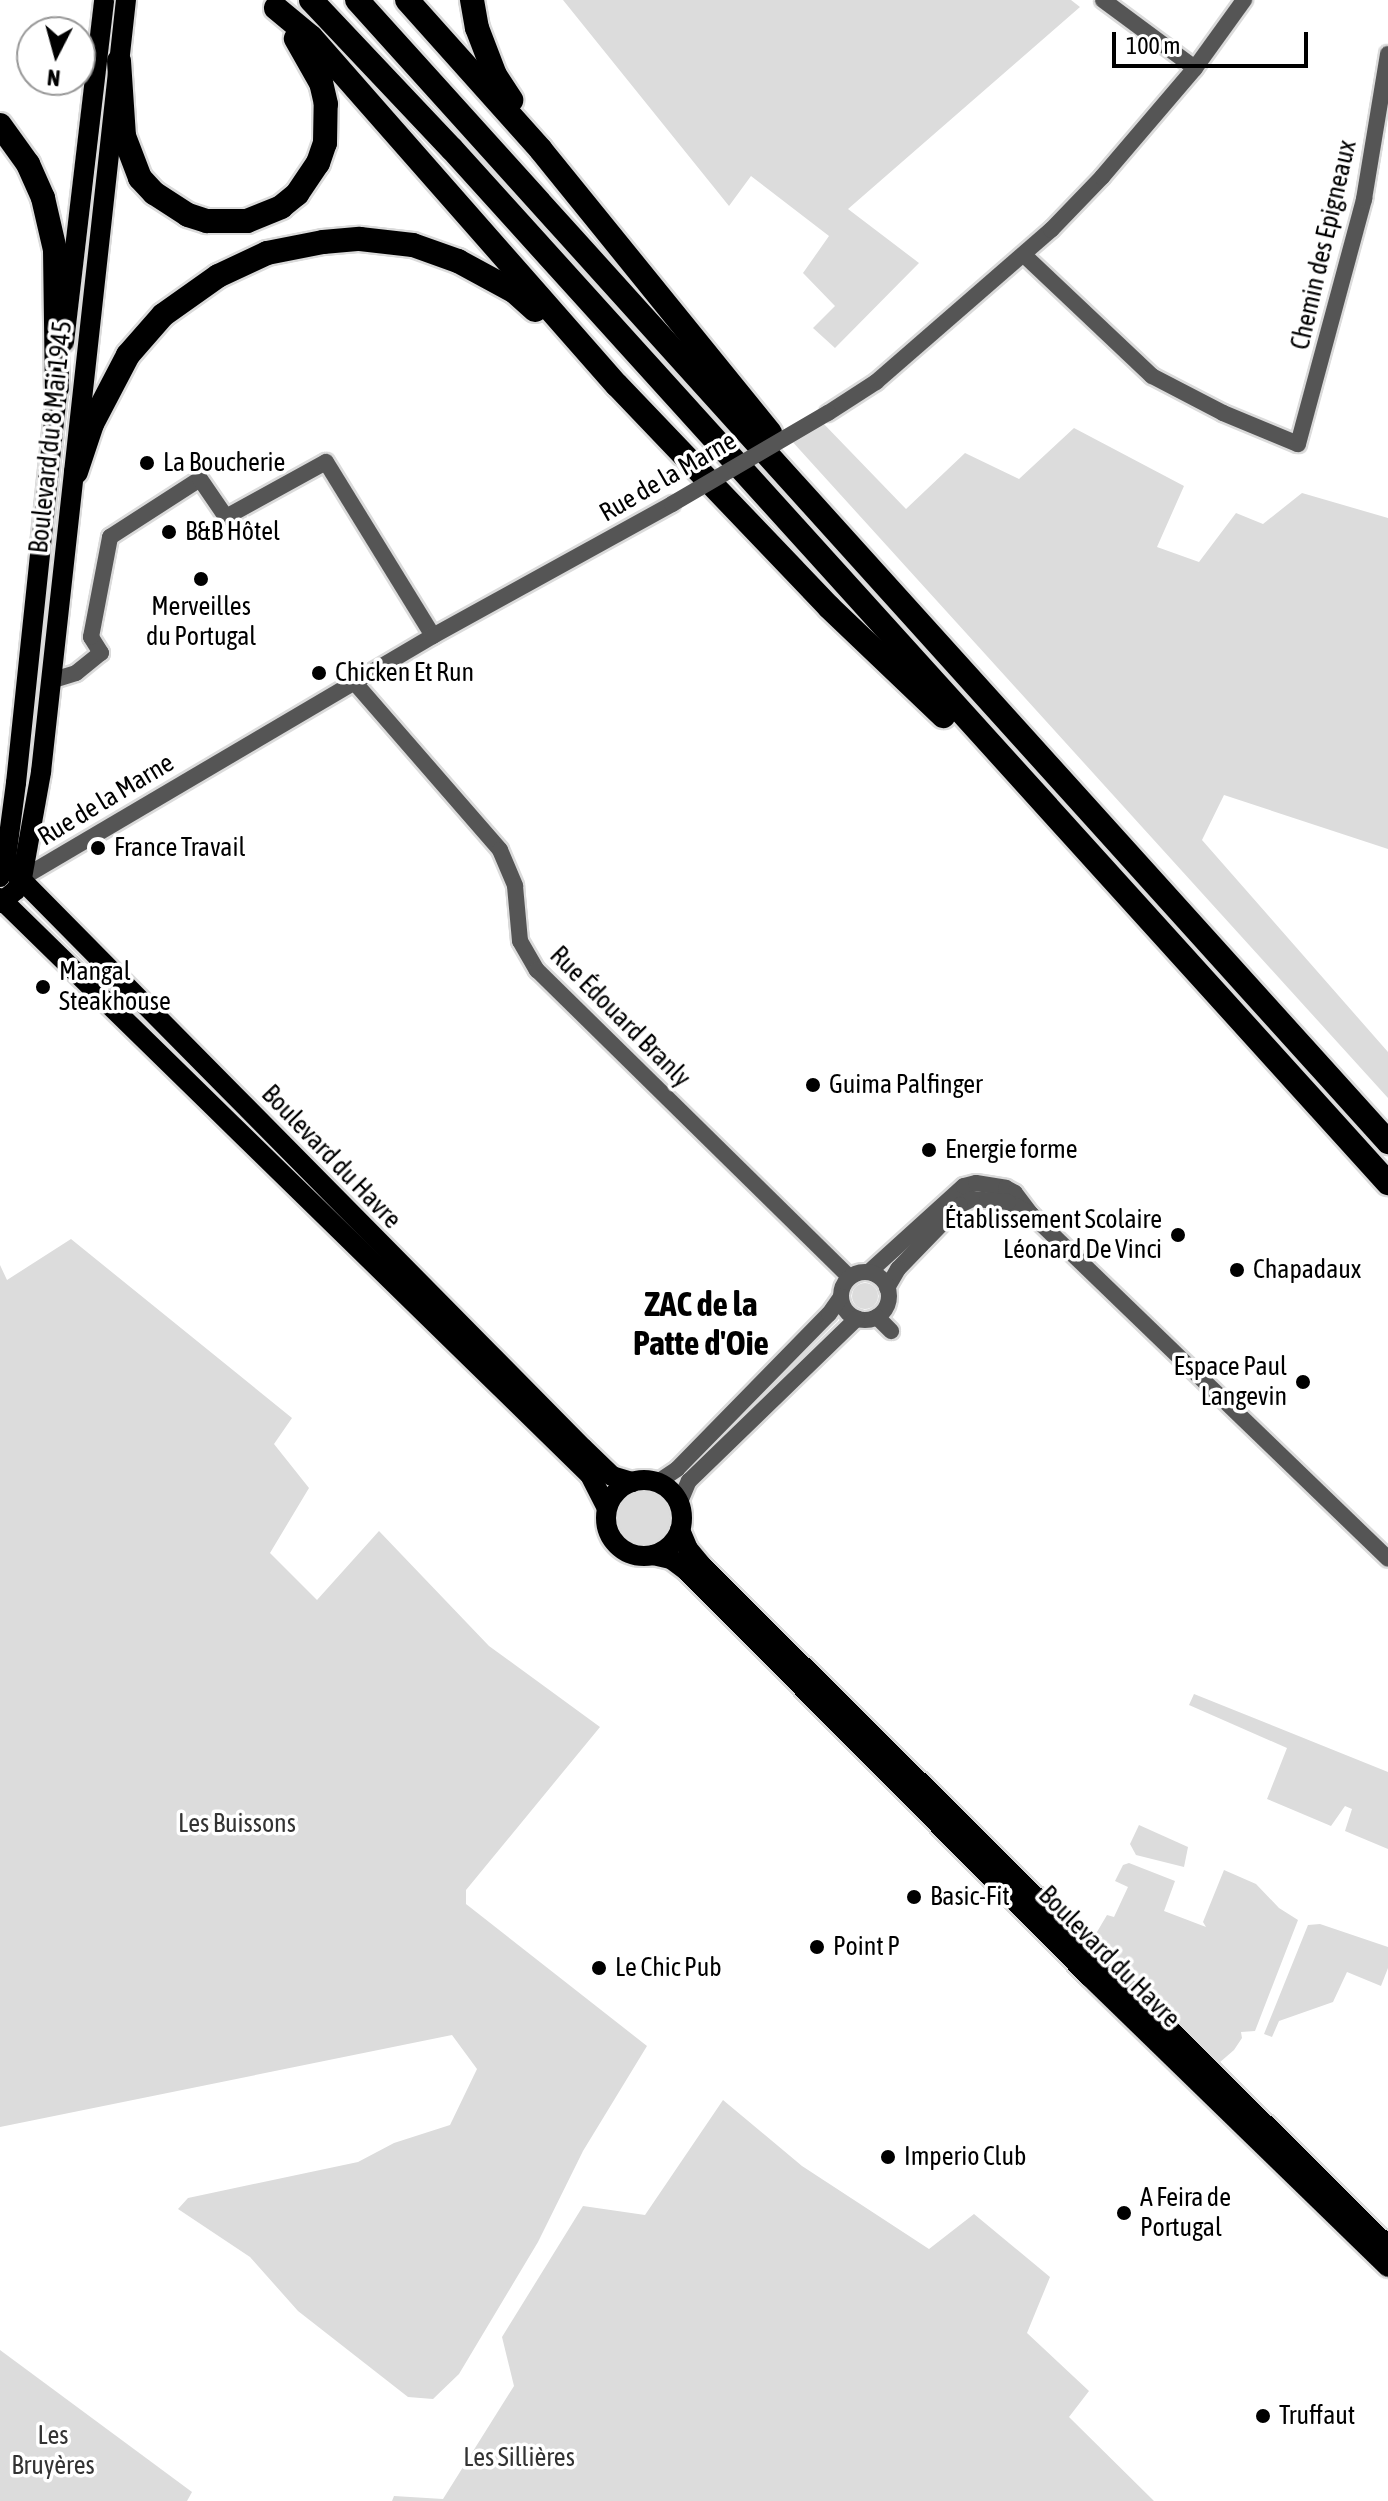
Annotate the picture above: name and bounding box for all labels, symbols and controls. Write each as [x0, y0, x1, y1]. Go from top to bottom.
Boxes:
north arrow [16, 16, 96, 96]
scale bar [1116, 16, 1312, 66]
text: 100 m [1126, 32, 1180, 59]
text: N [46, 64, 62, 91]
street label: Chemin des Epigneaux [1285, 137, 1363, 353]
street label: Boulevard du 8 Mai 1945 [23, 319, 79, 555]
street label: Rue de la Marne [594, 425, 742, 529]
place label: La Boucherie [163, 447, 285, 479]
marker: La Boucherie [138, 454, 156, 472]
place label: B&B Hôtel [185, 516, 280, 548]
marker: B&B Hôtel [160, 523, 178, 541]
marker: Merveilles du Portugal [192, 570, 210, 588]
place label: Merveilles du Portugal [146, 591, 256, 652]
place label: Chicken Et Run [335, 657, 474, 689]
marker: Chicken Et Run [310, 664, 328, 682]
street label: Rue de la Marne [32, 747, 180, 853]
place label: France Travail [114, 832, 245, 864]
marker: France Travail [89, 839, 107, 857]
street label: Rue Édouard Branly [543, 940, 697, 1094]
place label: Mangal Steakhouse [59, 956, 171, 1018]
marker: Mangal Steakhouse [34, 978, 52, 996]
place label: Guima Palfinger [829, 1069, 983, 1101]
marker: Guima Palfinger [804, 1076, 822, 1094]
street label: Boulevard du Havre [255, 1079, 407, 1235]
place label: Energie forme [945, 1134, 1077, 1166]
marker: Energie forme [920, 1141, 938, 1159]
place label: Établissement Scolaire Léonard De Vinci [945, 1204, 1162, 1266]
marker: Établissement Scolaire Léonard De Vinci [1169, 1226, 1187, 1244]
place label: Chapadaux [1253, 1254, 1361, 1286]
marker: Chapadaux [1228, 1261, 1246, 1279]
district label: ZAC de la Patte d'Oie [633, 1283, 769, 1362]
place label: Espace Paul Langevin [1174, 1351, 1287, 1412]
marker: Espace Paul Langevin [1294, 1373, 1312, 1391]
park label: Les Buissons [178, 1808, 296, 1840]
street label: Boulevard du Havre [1032, 1880, 1186, 2034]
place label: Basic-Fit [930, 1881, 1010, 1913]
marker: Basic-Fit [905, 1888, 923, 1906]
place label: Point P [833, 1931, 900, 1963]
marker: Point P [808, 1938, 826, 1956]
place label: Le Chic Pub [615, 1952, 722, 1984]
marker: Le Chic Pub [590, 1959, 608, 1977]
place label: Imperio Club [904, 2141, 1026, 2173]
marker: Imperio Club [879, 2148, 897, 2166]
place label: A Feira de Portugal [1140, 2182, 1231, 2244]
marker: A Feira de Portugal [1115, 2204, 1133, 2222]
place label: Truffaut [1279, 2400, 1355, 2432]
marker: Truffaut [1254, 2407, 1272, 2425]
park label: Les Bruyères [11, 2420, 95, 2482]
park label: Les Sillières [463, 2442, 575, 2474]

